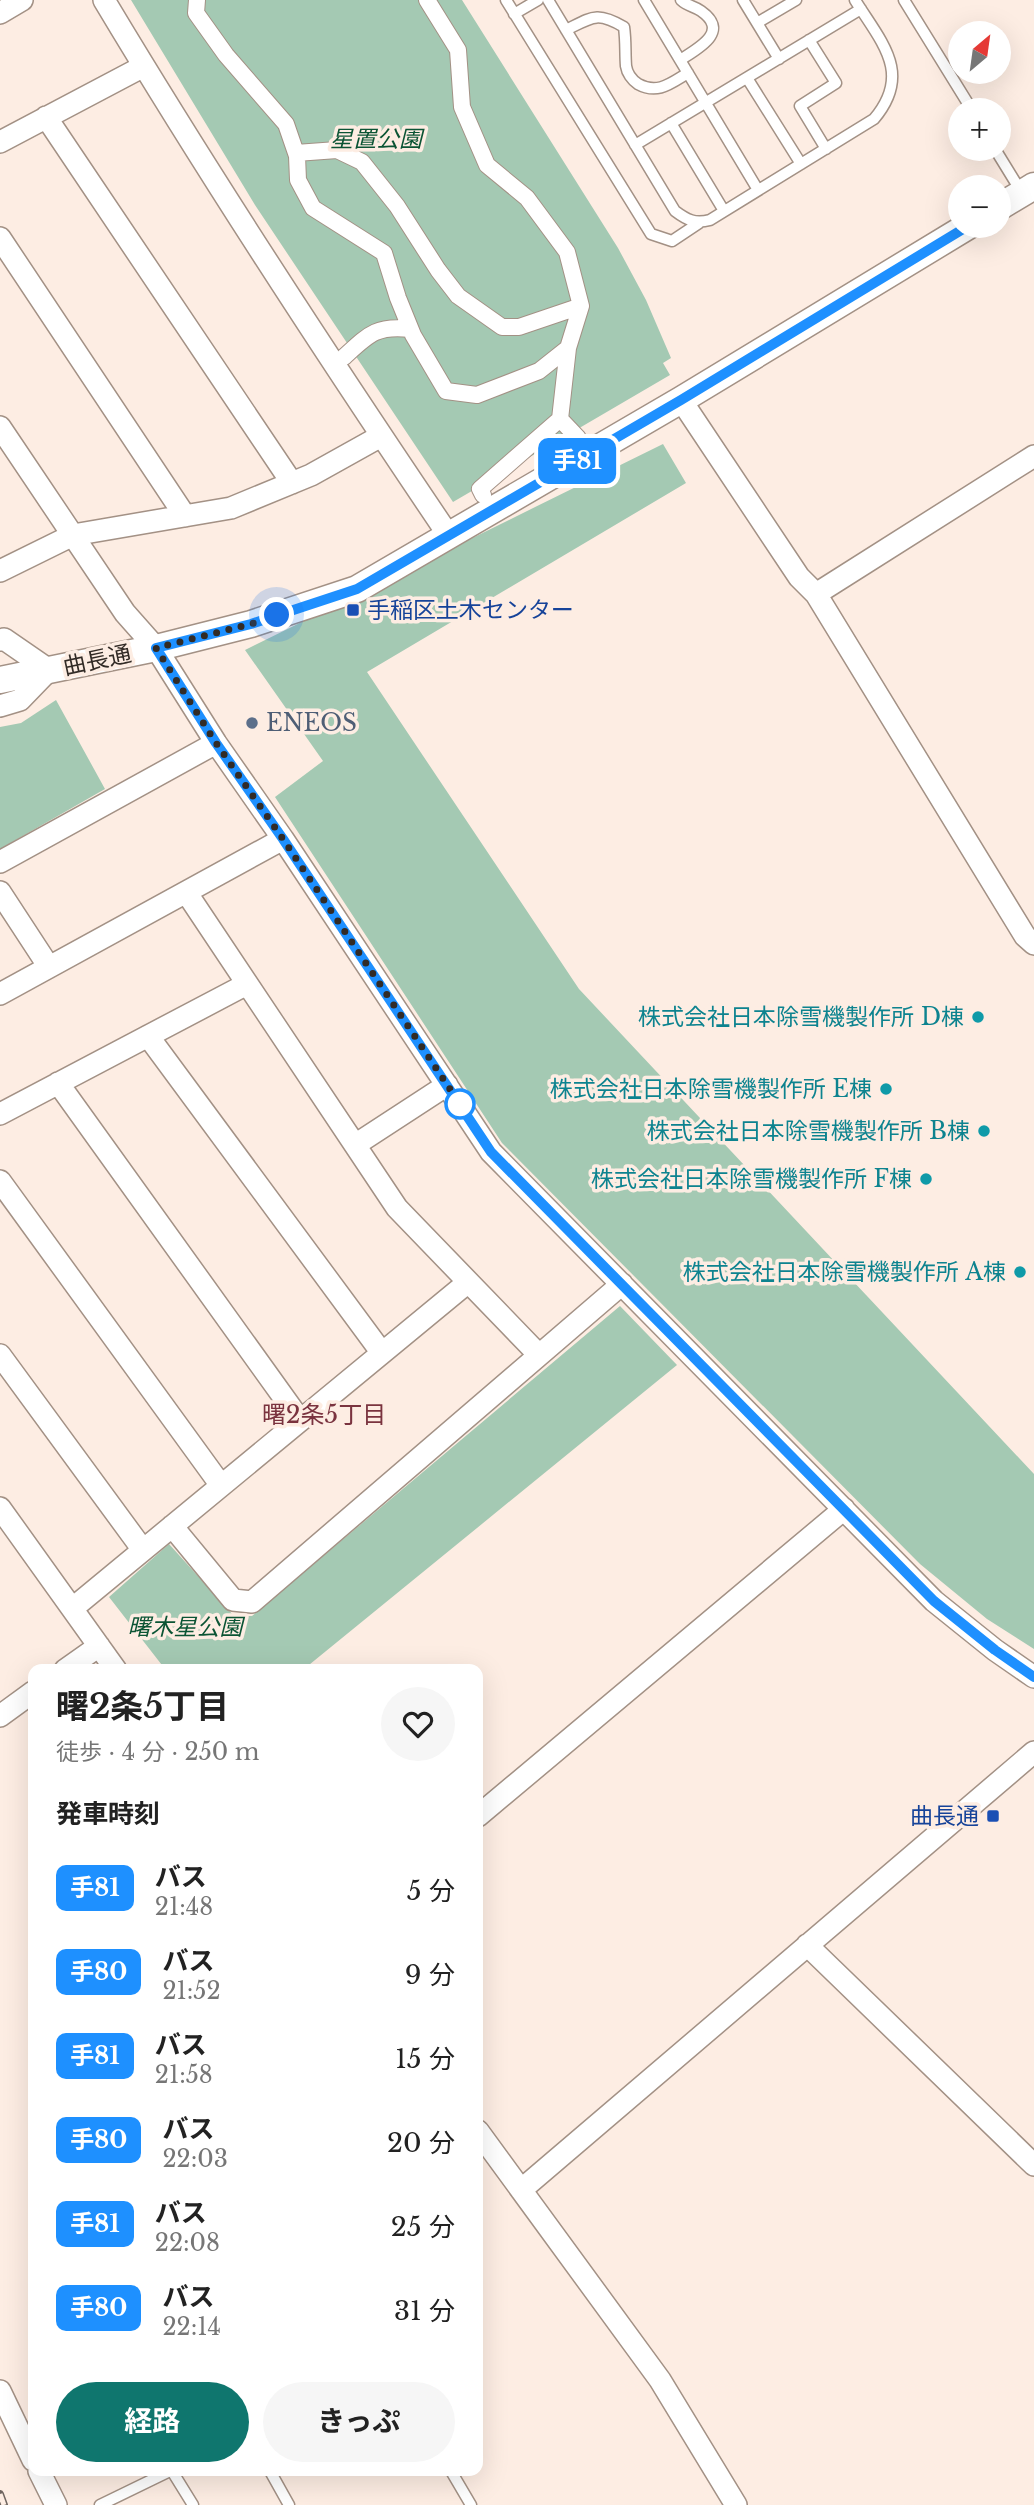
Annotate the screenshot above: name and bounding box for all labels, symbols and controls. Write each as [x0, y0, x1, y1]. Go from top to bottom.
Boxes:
north arrow [948, 21, 1012, 84]
map controls [948, 21, 1011, 238]
button: + [948, 98, 1011, 161]
park label: 星置公園 [330, 125, 425, 153]
button: − [948, 175, 1011, 238]
line badge: 手81 [537, 438, 617, 484]
text: 手81 [552, 446, 602, 475]
place label: 手稲区土木センター [367, 596, 574, 624]
your location [259, 597, 294, 632]
marker: 手稲区土木センター [345, 602, 361, 618]
street label: 曲長通 [60, 639, 134, 681]
place label: ENEOS [266, 709, 357, 737]
marker: ENEOS [244, 715, 260, 731]
place label: 株式会社日本除雪機製作所 D棟 [638, 1003, 964, 1031]
marker: 株式会社日本除雪機製作所 D棟 [970, 1009, 986, 1025]
place label: 株式会社日本除雪機製作所 E棟 [550, 1075, 872, 1103]
marker: 株式会社日本除雪機製作所 E棟 [878, 1081, 894, 1097]
unlabelled marker [445, 1089, 475, 1119]
place label: 株式会社日本除雪機製作所 B棟 [647, 1117, 970, 1145]
marker: 株式会社日本除雪機製作所 B棟 [976, 1123, 992, 1139]
place label: 株式会社日本除雪機製作所 F棟 [591, 1165, 912, 1193]
marker: 株式会社日本除雪機製作所 F棟 [918, 1171, 934, 1187]
place label: 株式会社日本除雪機製作所 A棟 [683, 1258, 1006, 1286]
marker: 株式会社日本除雪機製作所 A棟 [1012, 1264, 1028, 1280]
district label: 曙2条5丁目 [262, 1400, 386, 1429]
park label: 曙木星公園 [128, 1613, 246, 1641]
text: 曙2条5丁目 [56, 1686, 229, 1727]
button: heart [381, 1687, 455, 1761]
text: 徒歩 · 4 分 · 250 m [56, 1738, 260, 1766]
text: 発車時刻 [56, 1798, 160, 1830]
place label: 曲長通 [910, 1802, 979, 1830]
marker: 曲長通 [985, 1808, 1001, 1824]
text: バス [155, 1861, 207, 1893]
text: 手81 [70, 1873, 120, 1902]
text: 5 分 [407, 1875, 455, 1907]
text: 21:48 [155, 1893, 213, 1921]
text: バス [162, 1945, 214, 1977]
text: 手80 [70, 1957, 127, 1986]
text: 9 分 [405, 1959, 455, 1991]
text: 21:52 [162, 1977, 221, 2005]
text: バス [155, 2029, 207, 2061]
text: 手81 [70, 2041, 120, 2070]
text: 15 分 [395, 2043, 455, 2075]
text: 21:58 [155, 2061, 213, 2089]
text: バス [162, 2113, 214, 2145]
text: 手80 [70, 2125, 127, 2154]
text: 20 分 [387, 2127, 455, 2159]
text: 22:03 [162, 2145, 228, 2173]
text: バス [155, 2197, 207, 2229]
text: 手81 [70, 2209, 120, 2238]
text: 25 分 [391, 2211, 455, 2243]
text: 22:08 [155, 2229, 220, 2257]
text: バス [162, 2281, 214, 2313]
text: 手80 [70, 2293, 127, 2322]
text: 31 分 [394, 2295, 455, 2327]
text: 22:14 [162, 2313, 221, 2341]
button: 経路 [56, 2382, 249, 2462]
button: きっぷ [263, 2382, 455, 2462]

